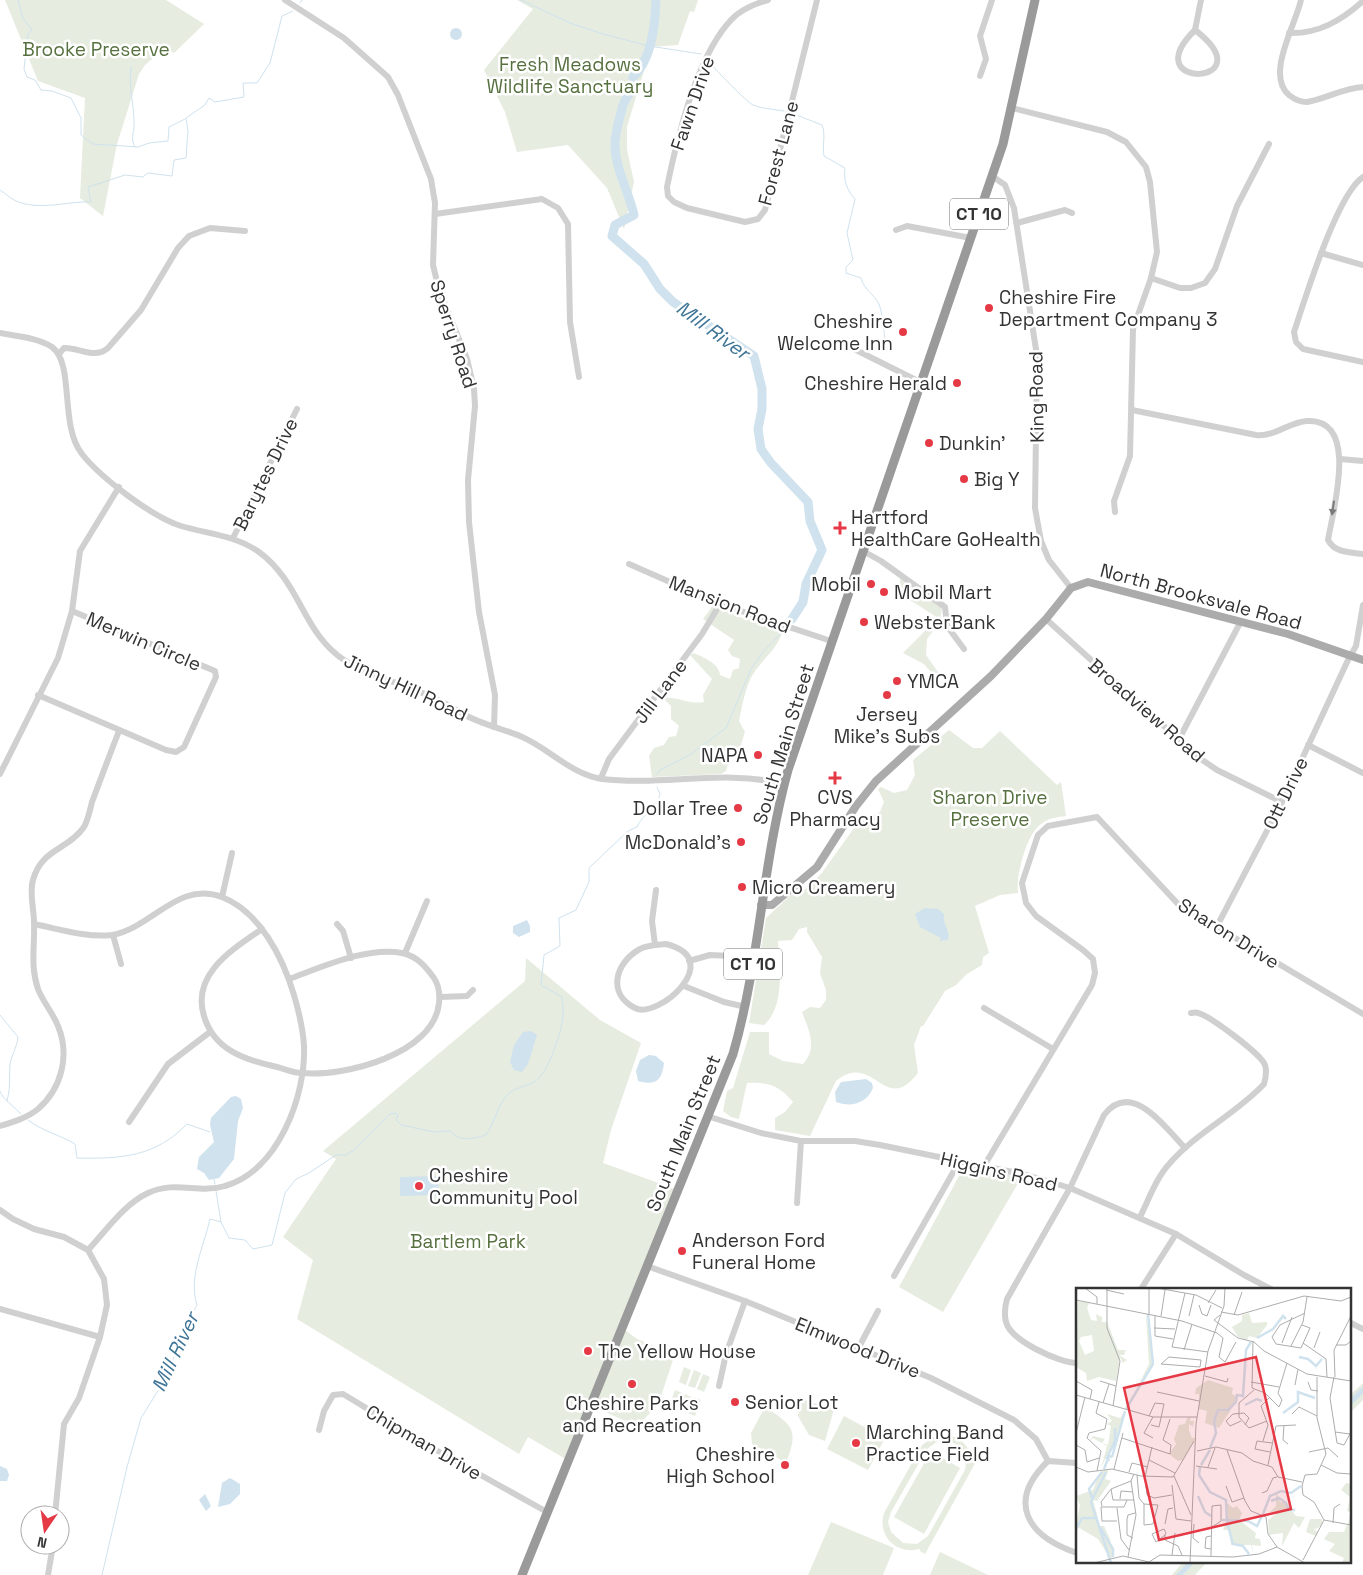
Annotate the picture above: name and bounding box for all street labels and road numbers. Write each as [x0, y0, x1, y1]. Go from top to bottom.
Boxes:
street label: Fawn Drive [665, 53, 720, 154]
street label: Forest Lane [752, 98, 804, 208]
road number: CT 10 [950, 198, 1008, 230]
street label: Sperry Road [424, 277, 483, 392]
street label: King Road [1023, 351, 1050, 443]
street label: Barytes Drive [227, 414, 304, 535]
street label: North Brooksvale Road [1097, 558, 1304, 635]
street label: Mansion Road [665, 570, 794, 639]
street label: Merwin Circle [83, 606, 205, 677]
street label: Jinny Hill Road [340, 648, 472, 727]
street label: Broadview Road [1083, 653, 1210, 768]
street label: Jill Lane [628, 654, 693, 729]
street label: South Main Street [747, 661, 820, 828]
street label: Ott Drive [1257, 753, 1314, 834]
street label: Sharon Drive [1173, 892, 1284, 974]
road number: CT 10 [724, 949, 782, 980]
street label: South Main Street [641, 1051, 726, 1215]
street label: Higgins Road [938, 1146, 1060, 1197]
street label: Elmwood Drive [792, 1311, 924, 1384]
street label: Chipman Drive [361, 1399, 486, 1486]

